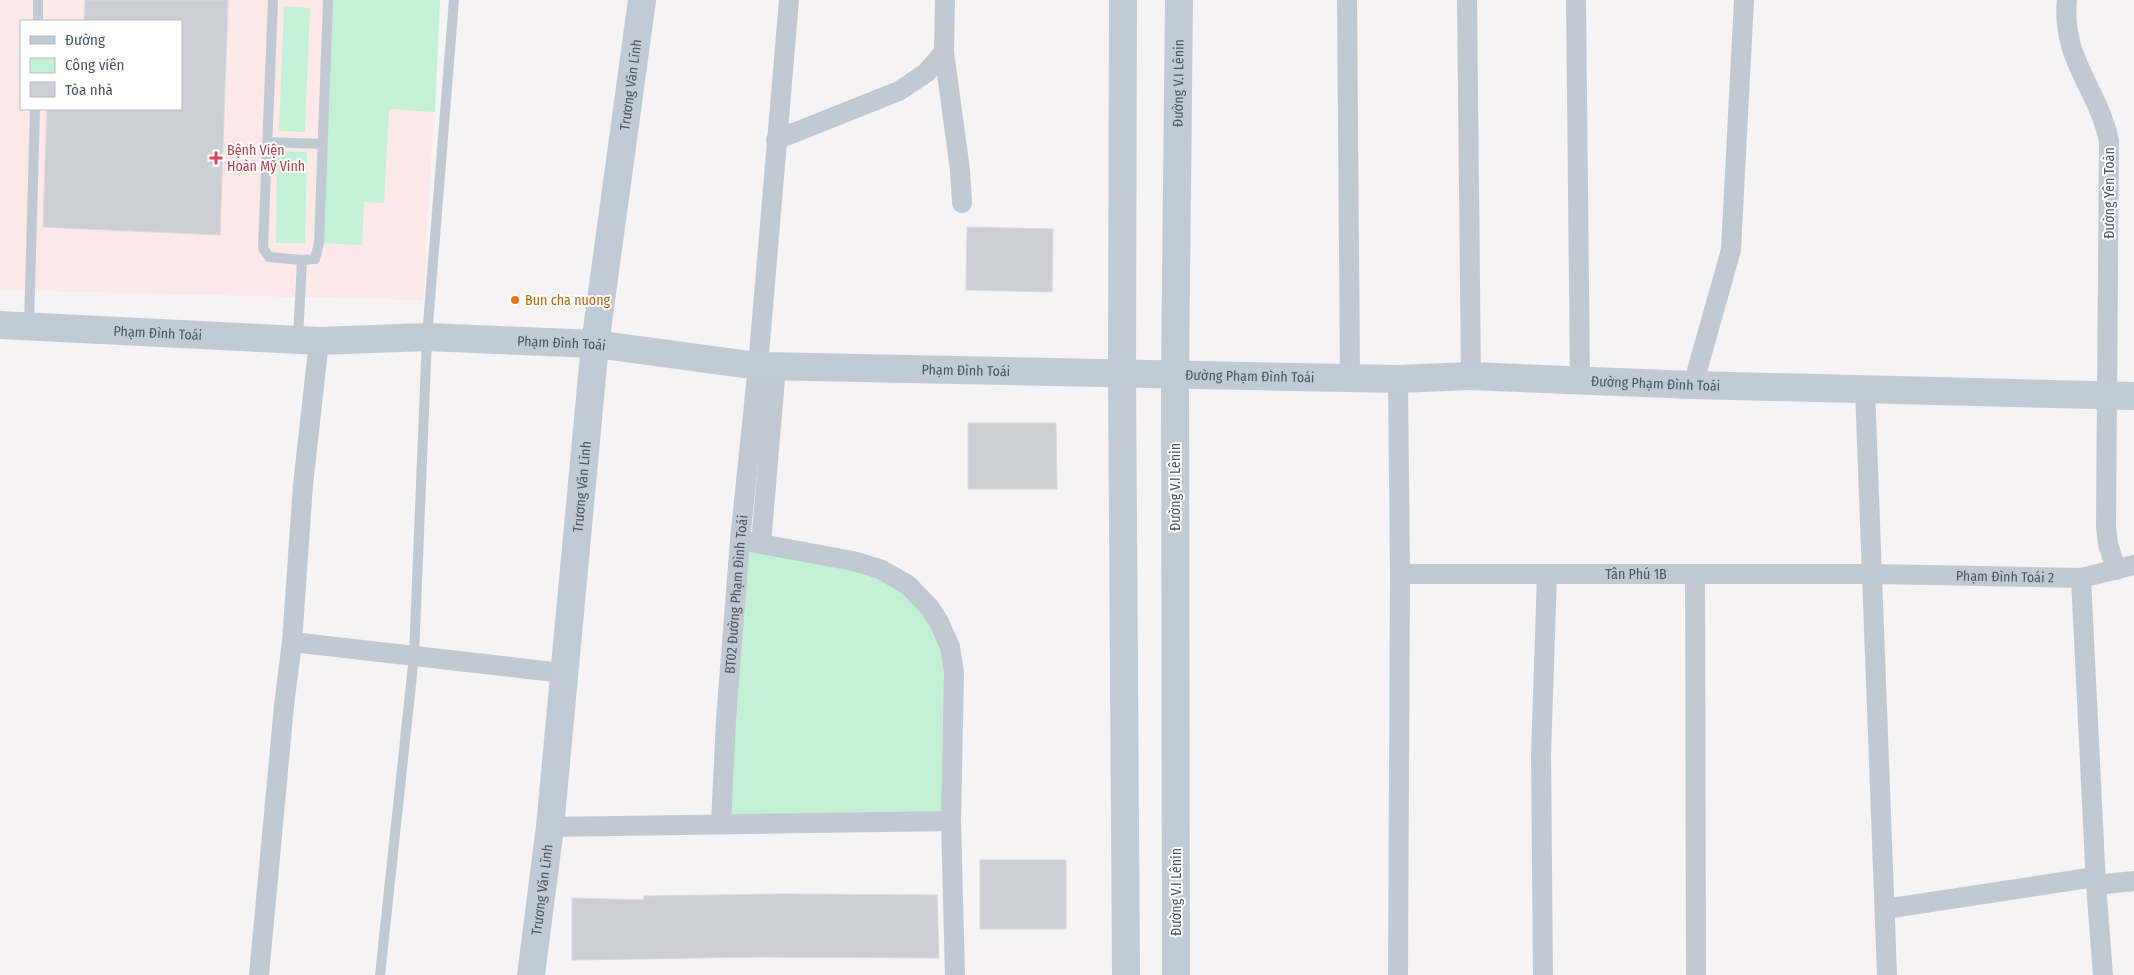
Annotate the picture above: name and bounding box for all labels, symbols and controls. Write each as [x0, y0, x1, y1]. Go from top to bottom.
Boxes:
legend [20, 20, 182, 110]
text: Đường [65, 31, 105, 49]
street label: Trương Văn Lĩnh [616, 38, 646, 131]
street label: Đường V.I Lênin [1170, 39, 1188, 127]
text: Công viên [65, 56, 124, 74]
text: Tòa nhà [65, 81, 113, 99]
place label: Bệnh Viện Hoàn Mỹ Vinh [227, 142, 305, 175]
street label: Đường Yên Toàn [2101, 147, 2118, 239]
marker: Bệnh Viện Hoàn Mỹ Vinh [209, 151, 223, 165]
place label: Bun cha nuong [525, 292, 611, 309]
marker: Bun cha nuong [509, 294, 521, 306]
street label: Phạm Đình Toái [113, 323, 202, 344]
street label: Phạm Đình Toái [517, 333, 607, 354]
street label: Phạm Đình Toái [921, 361, 1010, 380]
street label: Đường Phạm Đình Toái [1185, 367, 1315, 386]
street label: Đường Phạm Đình Toái [1591, 373, 1720, 395]
street label: Trương Văn Lĩnh [569, 440, 595, 533]
street label: Đường V.I Lênin [1167, 443, 1184, 531]
street label: BT02 Đường Phạm Đình Toái [722, 514, 752, 675]
street label: Tân Phú 1B [1605, 566, 1667, 583]
street label: Phạm Đình Toái 2 [1956, 568, 2054, 586]
street label: Trương Văn Lĩnh [528, 843, 557, 936]
street label: Đường V.I Lênin [1168, 848, 1185, 936]

